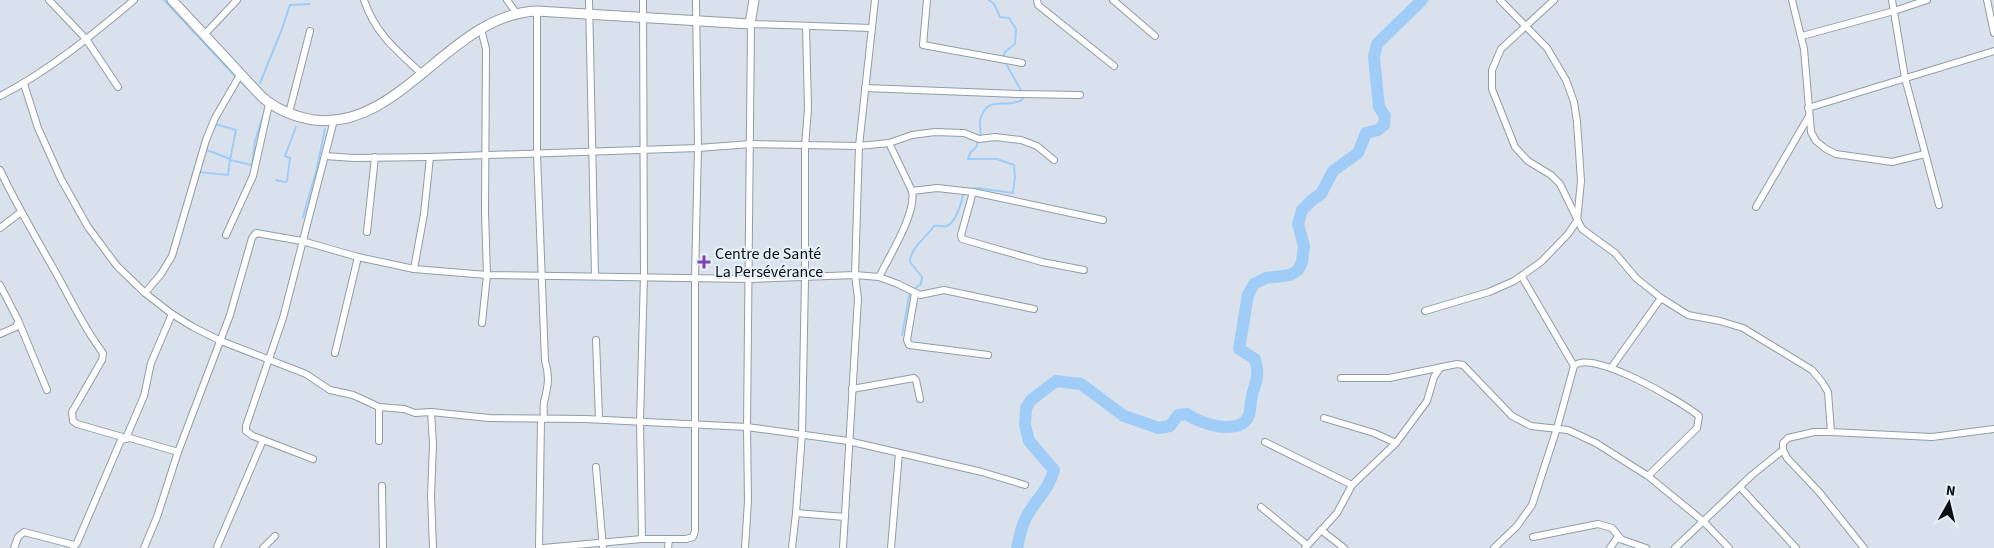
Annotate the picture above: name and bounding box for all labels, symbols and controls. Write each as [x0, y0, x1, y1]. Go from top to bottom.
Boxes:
place label: Centre de Santé La Persévérance [715, 243, 823, 283]
marker: Centre de Santé La Persévérance [697, 255, 711, 269]
north arrow [1924, 478, 1974, 528]
text: N [1945, 481, 1957, 502]

